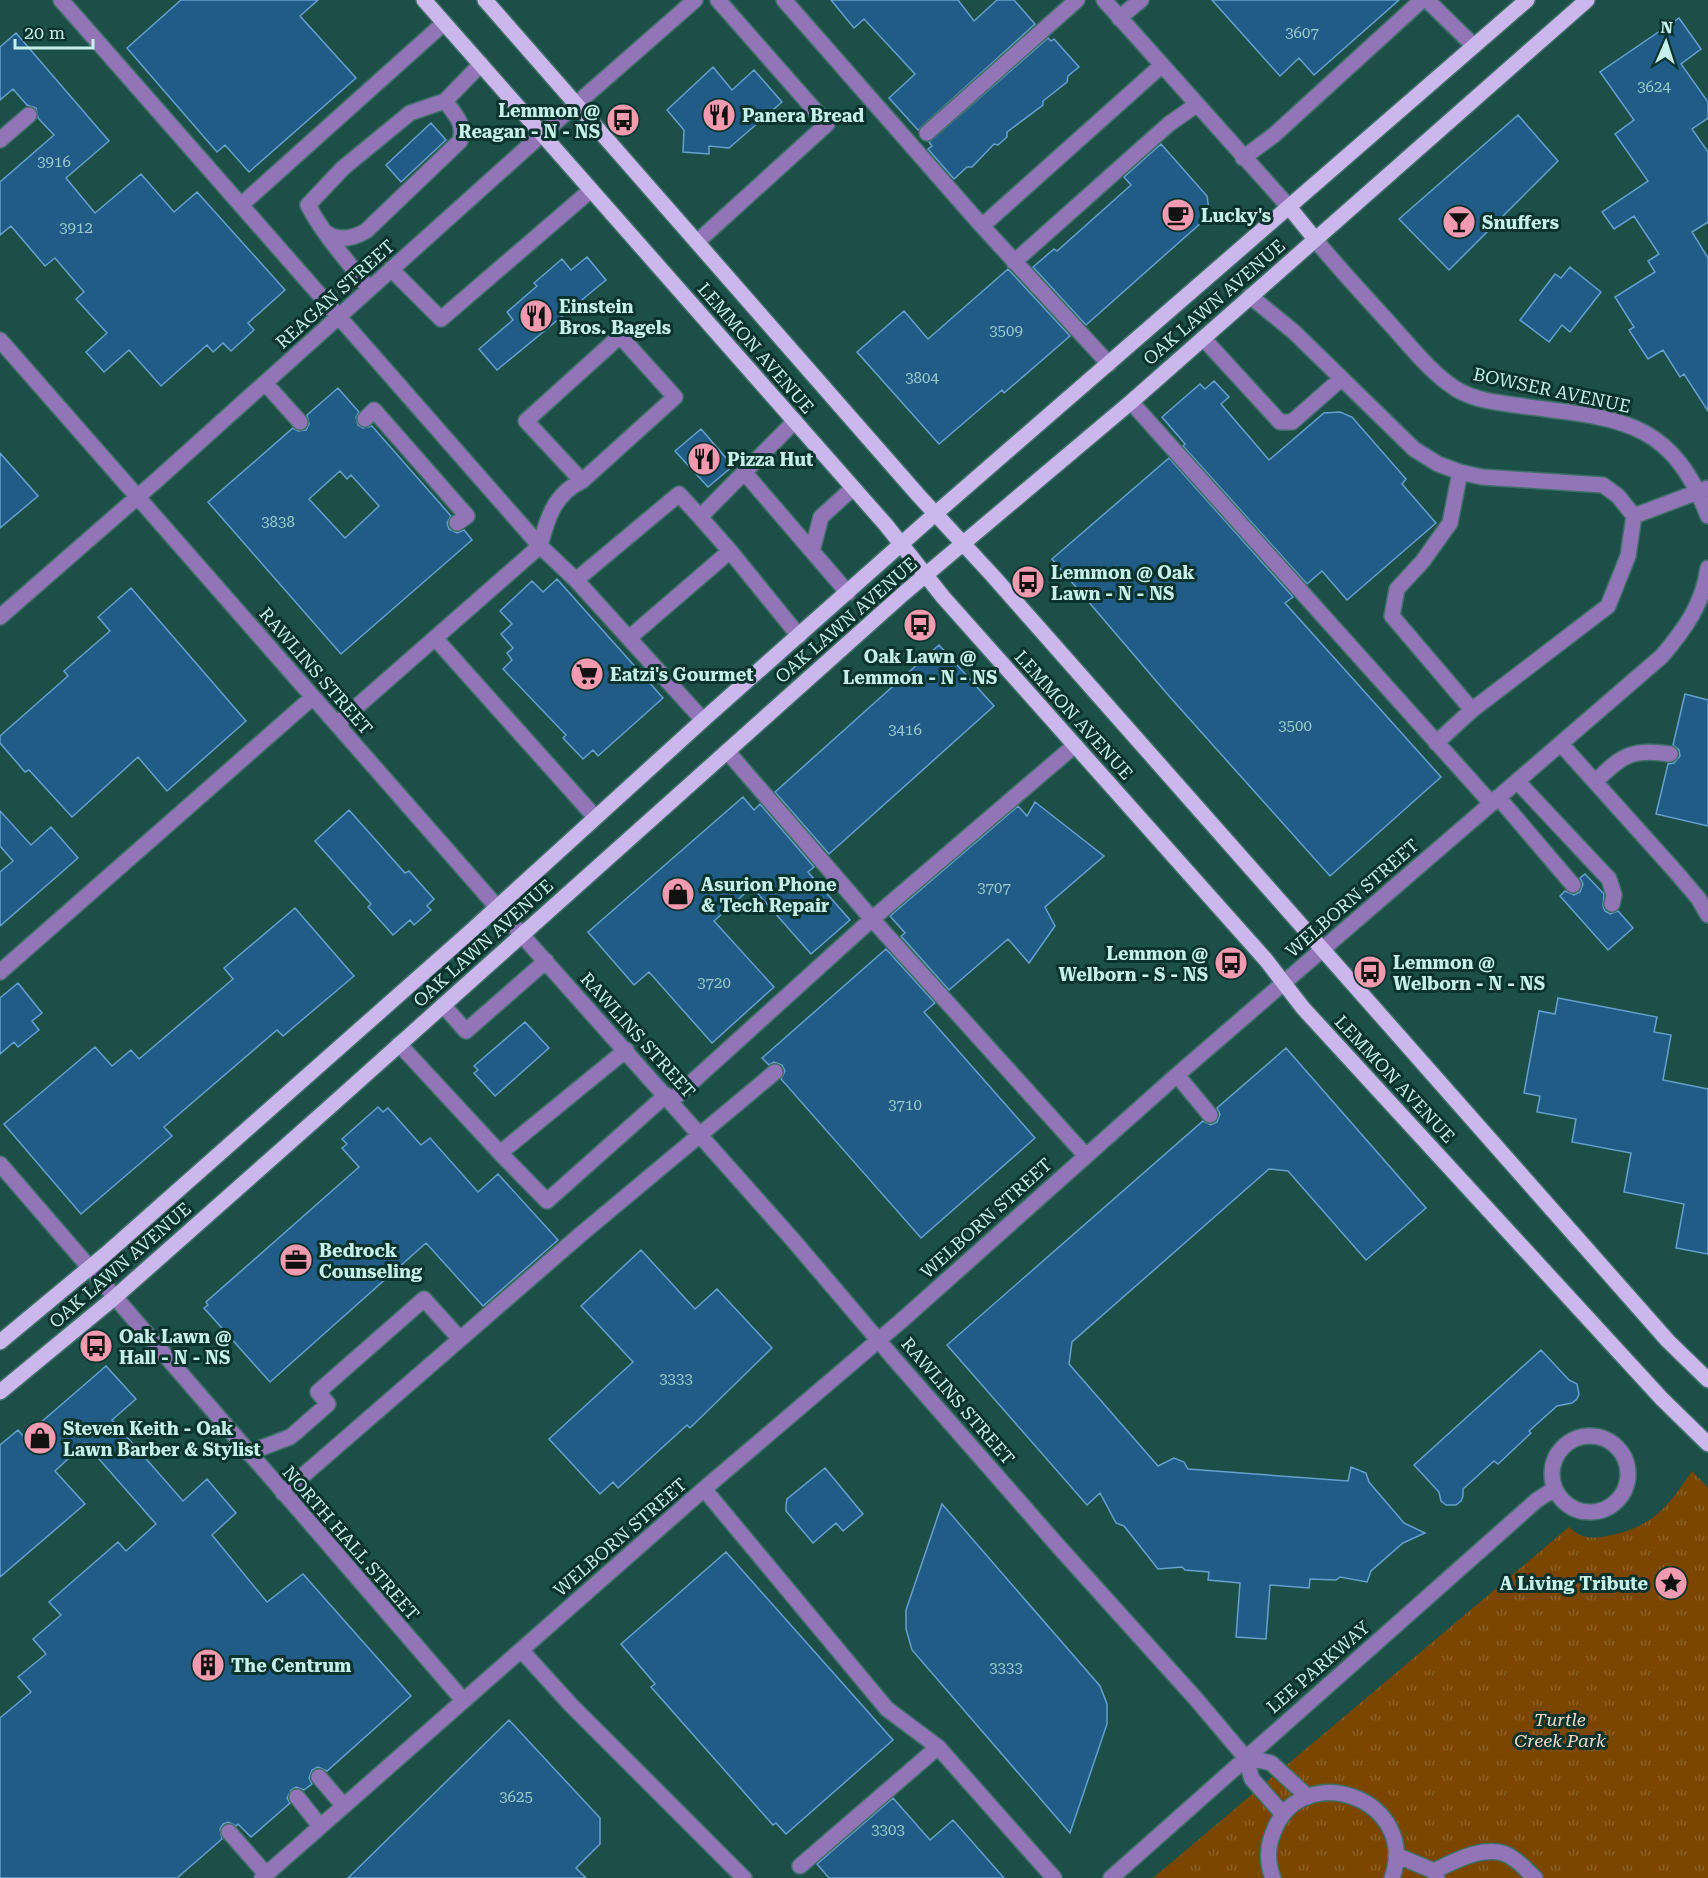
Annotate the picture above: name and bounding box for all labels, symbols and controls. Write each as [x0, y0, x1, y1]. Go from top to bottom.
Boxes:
scale bar [15, 12, 93, 50]
north arrow [1636, 12, 1696, 72]
text: N [1660, 18, 1673, 37]
text: 20 m [24, 22, 65, 43]
house number: 3607 [1285, 24, 1319, 42]
house number: 3624 [1637, 78, 1671, 96]
restaurant icon: Panera Bread [701, 97, 737, 133]
place label: Lemmon @ Reagan - N - NS [458, 100, 600, 142]
bus stop icon: Lemmon @ Reagan - N - NS [605, 102, 641, 138]
place label: Panera Bread [742, 105, 864, 126]
house number: 3916 [37, 153, 71, 171]
cafe icon: Lucky's [1160, 197, 1196, 233]
bar icon: Snuffers [1441, 204, 1477, 240]
place label: Lucky's [1201, 205, 1271, 226]
place label: Snuffers [1482, 212, 1559, 233]
house number: 3912 [59, 219, 93, 237]
street label: REAGAN STREET [271, 235, 399, 353]
street label: OAK LAWN AVENUE [1139, 235, 1289, 369]
street label: LEMMON AVENUE [694, 278, 818, 418]
place label: Einstein Bros. Bagels [559, 296, 671, 338]
restaurant icon: Einstein Bros. Bagels [518, 298, 554, 334]
house number: 3509 [989, 322, 1023, 340]
street label: BOWSER AVENUE [1471, 363, 1633, 417]
house number: 3804 [905, 369, 939, 387]
restaurant icon: Pizza Hut [686, 441, 722, 477]
place label: Pizza Hut [727, 449, 813, 470]
house number: 3838 [261, 513, 295, 531]
street label: OAK LAWN AVENUE [771, 553, 921, 687]
place label: Lemmon @ Oak Lawn - N - NS [1051, 562, 1195, 604]
bus stop icon: Lemmon @ Oak Lawn - N - NS [1010, 564, 1046, 600]
street label: RAWLINS STREET [255, 603, 377, 739]
bus stop icon: Oak Lawn @ Lemmon - N - NS [902, 607, 938, 643]
place label: Oak Lawn @ Lemmon - N - NS [843, 646, 997, 688]
street label: LEMMON AVENUE [1011, 646, 1137, 784]
supermarket icon: Eatzi's Gourmet [569, 656, 605, 692]
place label: Eatzi's Gourmet [610, 664, 754, 685]
house number: 3500 [1278, 717, 1312, 735]
house number: 3416 [888, 721, 922, 739]
street label: WELBORN STREET [1281, 835, 1423, 961]
place label: Asurion Phone & Tech Repair [701, 874, 837, 916]
street label: OAK LAWN AVENUE [409, 875, 557, 1011]
shop icon: Asurion Phone & Tech Repair [660, 876, 696, 912]
house number: 3707 [977, 879, 1011, 897]
place label: Lemmon @ Welborn - S - NS [1059, 943, 1208, 985]
bus stop icon: Lemmon @ Welborn - S - NS [1213, 945, 1249, 981]
place label: Lemmon @ Welborn - N - NS [1393, 952, 1545, 994]
bus stop icon: Lemmon @ Welborn - N - NS [1352, 954, 1388, 990]
street label: RAWLINS STREET [576, 968, 700, 1102]
house number: 3720 [697, 974, 731, 992]
street label: LEMMON AVENUE [1331, 1011, 1459, 1147]
house number: 3710 [888, 1096, 922, 1114]
street label: WELBORN STREET [916, 1154, 1056, 1282]
street label: OAK LAWN AVENUE [45, 1198, 195, 1332]
place label: Bedrock Counseling [319, 1240, 423, 1282]
office icon: Bedrock Counseling [278, 1242, 314, 1278]
place label: Oak Lawn @ Hall - N - NS [119, 1326, 232, 1368]
bus stop icon: Oak Lawn @ Hall - N - NS [78, 1328, 114, 1364]
street label: RAWLINS STREET [897, 1333, 1019, 1469]
house number: 3333 [659, 1370, 693, 1388]
place label: Steven Keith - Oak Lawn Barber & Stylist [63, 1418, 261, 1460]
shop icon: Steven Keith - Oak Lawn Barber & Stylist [22, 1420, 58, 1456]
street label: NORTH HALL STREET [278, 1462, 424, 1624]
street label: WELBORN STREET [549, 1474, 691, 1600]
place icon: A Living Tribute [1653, 1565, 1689, 1601]
place label: A Living Tribute [1500, 1573, 1648, 1594]
street label: LEE PARKWAY [1262, 1616, 1374, 1717]
building icon: The Centrum [190, 1647, 226, 1683]
place label: The Centrum [231, 1655, 352, 1676]
house number: 3333 [989, 1659, 1023, 1677]
park label: Turtle Creek Park [1514, 1709, 1606, 1751]
house number: 3625 [499, 1788, 533, 1806]
house number: 3303 [871, 1821, 905, 1839]

